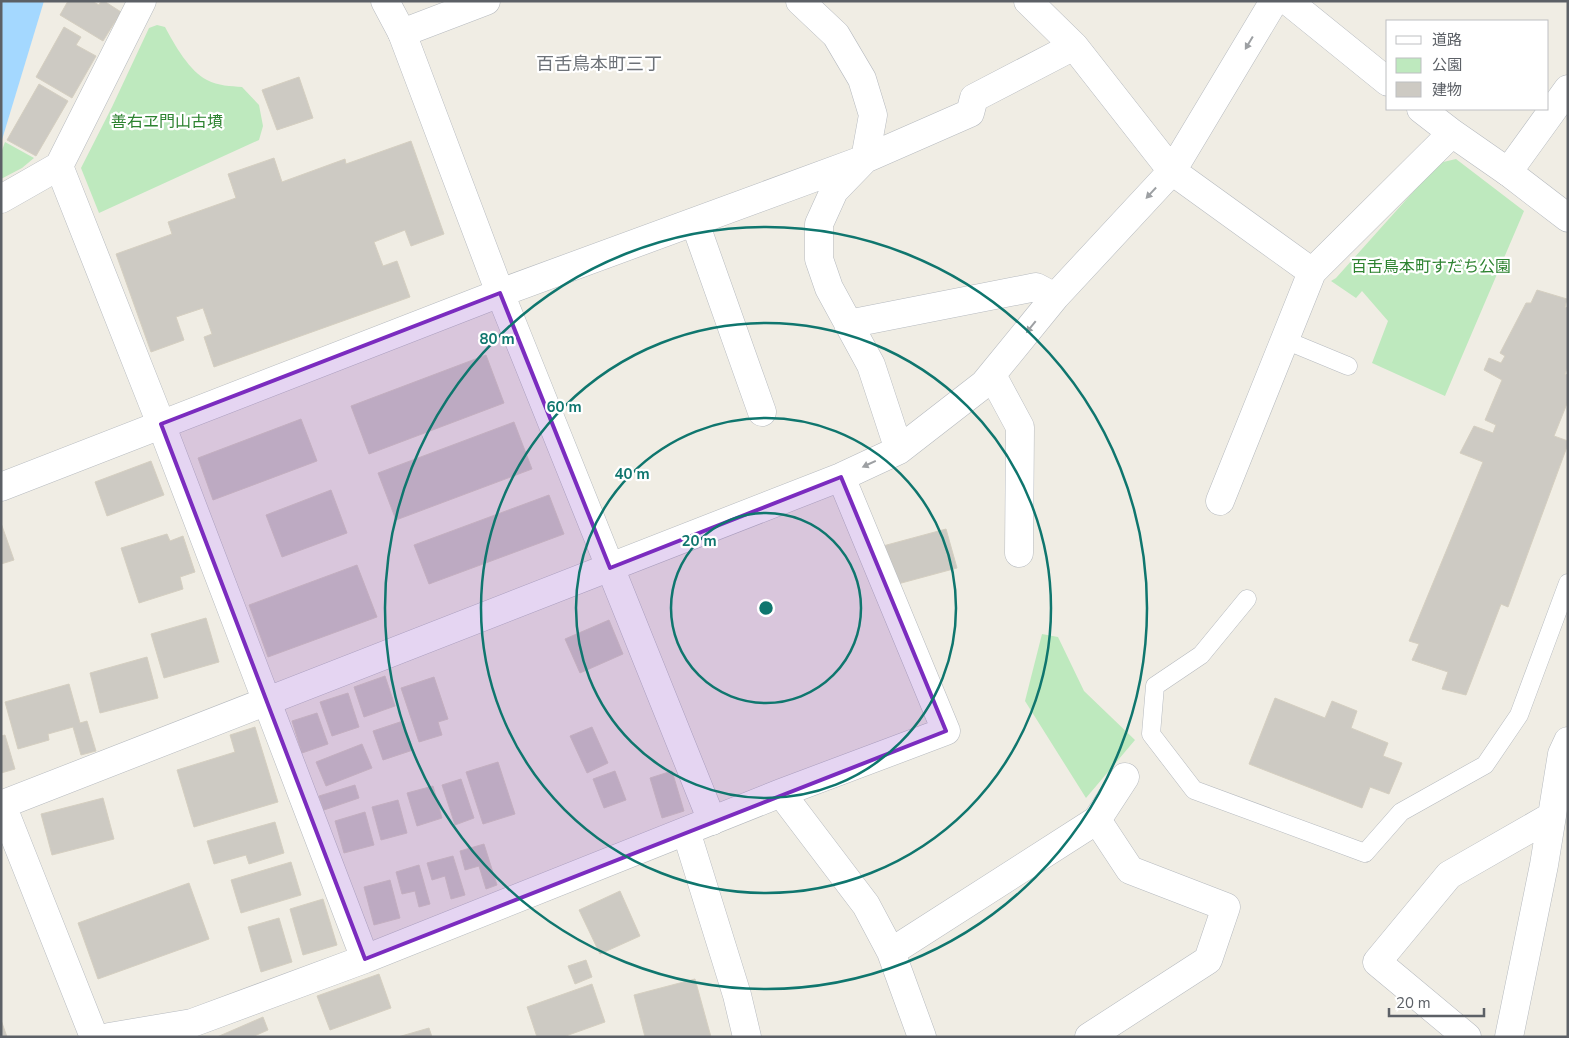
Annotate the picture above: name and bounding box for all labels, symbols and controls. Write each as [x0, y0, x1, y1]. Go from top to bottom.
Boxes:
legend [1386, 20, 1549, 110]
text: 道路 [1432, 30, 1462, 50]
one-way arrow [1245, 36, 1254, 49]
district label: 百舌鳥本町三丁 [536, 52, 662, 76]
text: 公園 [1432, 55, 1462, 75]
text: 建物 [1432, 80, 1462, 100]
park label: 善右ヱ門山古墳 [111, 111, 223, 133]
one-way arrow [1145, 187, 1157, 199]
park label: 百舌鳥本町すだち公園 [1351, 256, 1511, 278]
one-way arrow [1025, 320, 1036, 333]
text: 80 m [479, 329, 515, 349]
text: 60 m [546, 397, 582, 417]
one-way arrow [861, 460, 876, 469]
text: 40 m [614, 464, 650, 484]
text: 20 m [681, 531, 717, 551]
centre of rings [757, 599, 775, 617]
scale bar [1389, 986, 1484, 1018]
text: 20 m [1396, 993, 1431, 1013]

